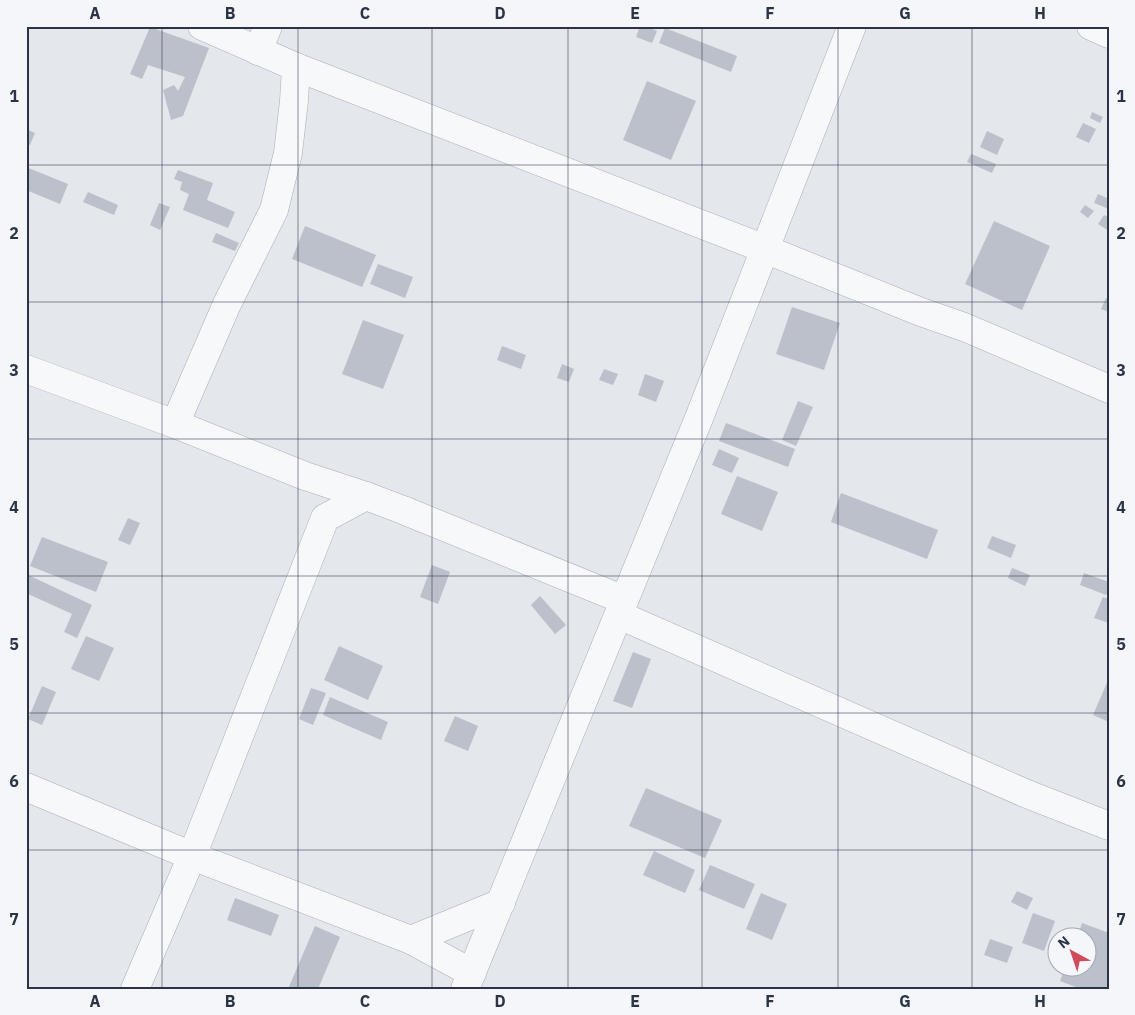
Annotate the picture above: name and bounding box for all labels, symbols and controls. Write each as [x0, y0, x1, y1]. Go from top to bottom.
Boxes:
text: A [90, 3, 101, 23]
text: B [225, 3, 236, 23]
text: C [360, 3, 370, 23]
text: D [494, 3, 506, 23]
text: E [630, 3, 640, 23]
text: F [765, 3, 775, 23]
text: G [899, 3, 911, 23]
text: H [1034, 3, 1046, 23]
text: 1 [9, 86, 19, 106]
text: 1 [1116, 86, 1126, 106]
text: 2 [9, 223, 19, 243]
text: 2 [1116, 223, 1126, 243]
text: 3 [9, 360, 19, 380]
text: 3 [1116, 360, 1126, 380]
text: 4 [9, 497, 19, 517]
text: 4 [1116, 497, 1126, 517]
text: 5 [9, 634, 19, 654]
text: 5 [1116, 634, 1126, 654]
text: 6 [9, 771, 19, 791]
text: 6 [1116, 771, 1126, 791]
text: 7 [9, 909, 19, 929]
text: 7 [1116, 909, 1126, 929]
north arrow [1048, 928, 1098, 978]
text: N [1054, 932, 1073, 952]
text: A [90, 991, 101, 1011]
text: B [225, 991, 236, 1011]
text: C [360, 991, 370, 1011]
text: D [494, 991, 506, 1011]
text: E [630, 991, 640, 1011]
text: F [765, 991, 775, 1011]
text: G [899, 991, 911, 1011]
text: H [1034, 991, 1046, 1011]

